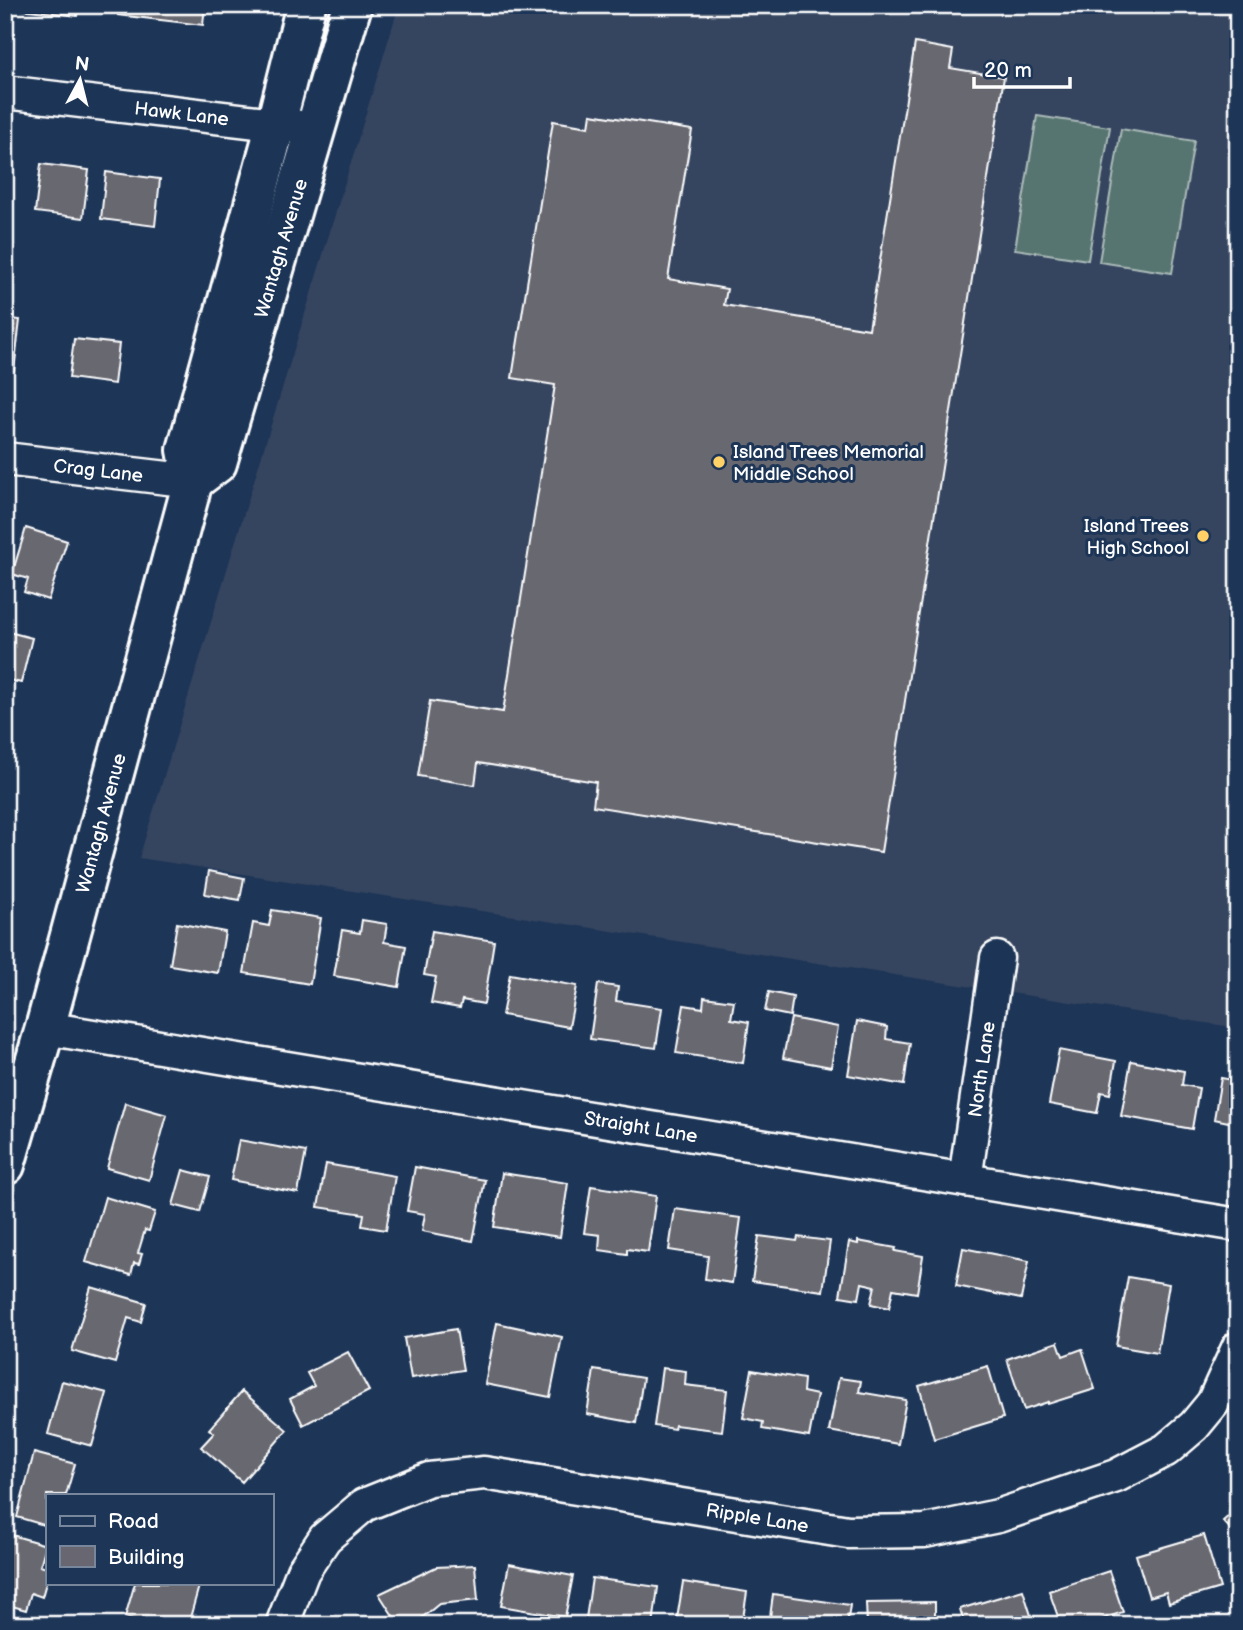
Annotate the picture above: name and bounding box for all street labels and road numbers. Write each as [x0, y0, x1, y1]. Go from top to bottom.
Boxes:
street label: Hawk Lane [133, 97, 230, 132]
street label: Wantagh Avenue [250, 176, 313, 321]
street label: Crag Lane [52, 455, 144, 488]
street label: Wantagh Avenue [72, 751, 132, 896]
street label: North Lane [964, 1020, 1001, 1119]
street label: Straight Lane [582, 1107, 699, 1149]
street label: Ripple Lane [704, 1499, 810, 1538]

